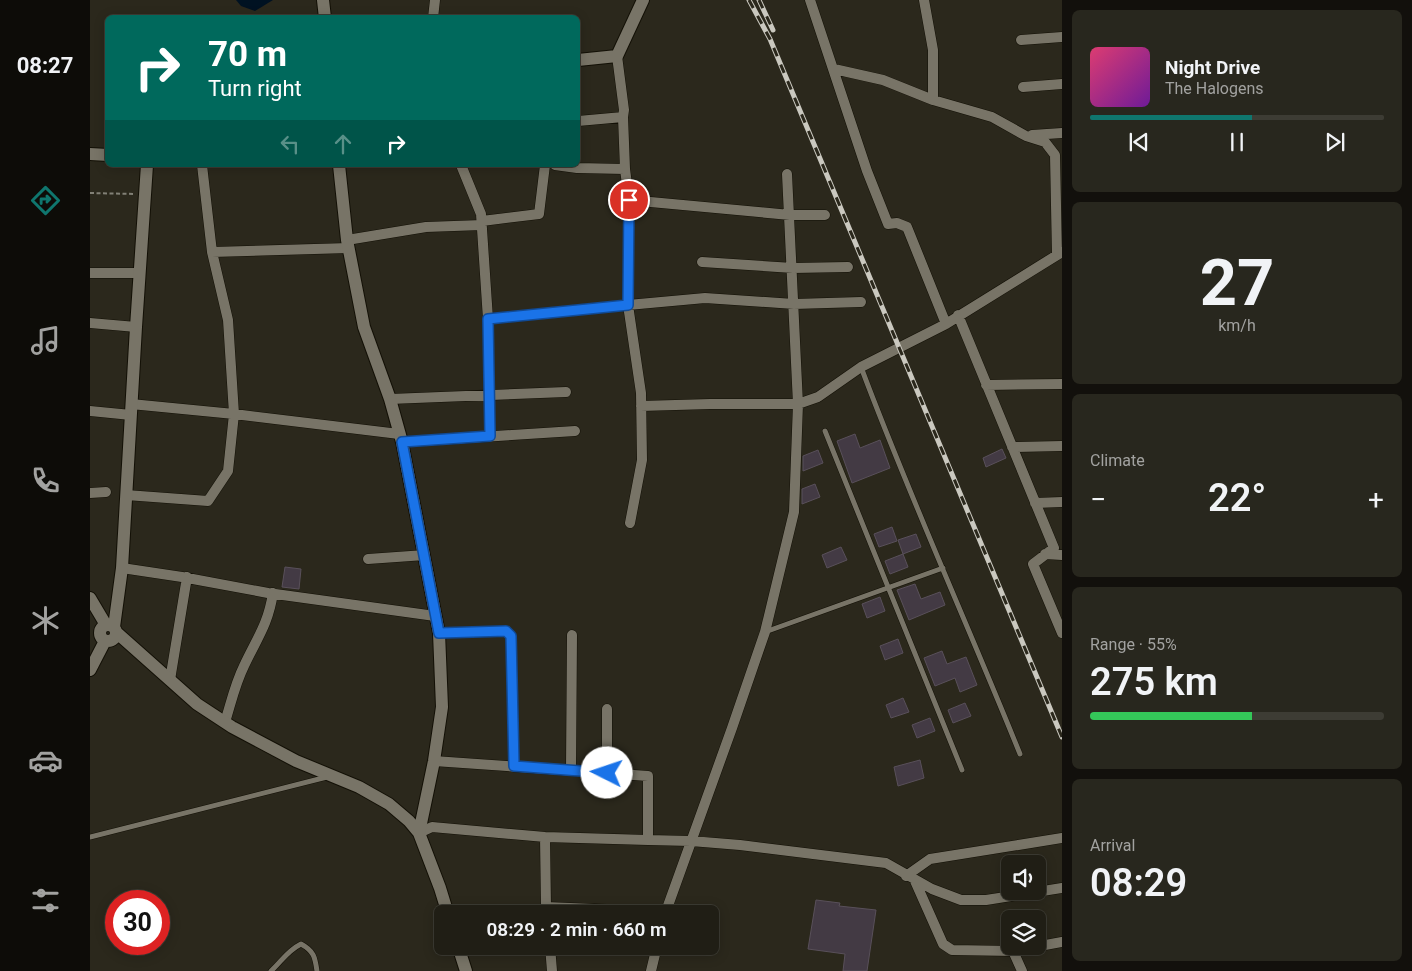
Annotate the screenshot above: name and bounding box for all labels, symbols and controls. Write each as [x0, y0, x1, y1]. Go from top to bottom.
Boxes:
text: 70 m [208, 34, 287, 75]
icon: right [125, 35, 190, 100]
text: 08:27 [17, 53, 73, 78]
text: Night Drive [1165, 56, 1260, 79]
text: Turn right [208, 76, 302, 101]
text: The Halogens [1165, 79, 1264, 98]
icon: previous [1125, 128, 1153, 156]
icon: pause [1223, 128, 1251, 156]
icon: next [1321, 128, 1349, 156]
icon: left [276, 130, 304, 158]
icon: ahead [329, 130, 357, 158]
icon: right [382, 130, 410, 158]
pin [608, 179, 650, 221]
icon: directions [28, 183, 63, 218]
icon: arrive [615, 186, 643, 214]
text: 27 [1200, 245, 1274, 321]
text: km/h [1218, 316, 1256, 335]
icon: music [28, 323, 63, 358]
text: Climate [1090, 451, 1145, 470]
icon: phone [28, 463, 63, 498]
text: 22° [1208, 476, 1266, 520]
text: − [1090, 483, 1106, 516]
text: + [1368, 483, 1384, 516]
icon: climate [28, 603, 63, 638]
text: Range · 55% [1090, 635, 1177, 654]
text: 275 km [1090, 660, 1218, 704]
icon: car [28, 743, 63, 778]
position arrow [580, 746, 632, 798]
text: Arrival [1090, 836, 1135, 855]
map controls [1001, 855, 1046, 955]
button: sound [1001, 855, 1046, 900]
text: 08:29 [1090, 861, 1187, 905]
icon: filters [28, 883, 63, 918]
speed limit sign: 30 [105, 890, 170, 955]
button: layers [1001, 910, 1046, 955]
text: 08:29 · 2 min · 660 m [486, 918, 667, 941]

